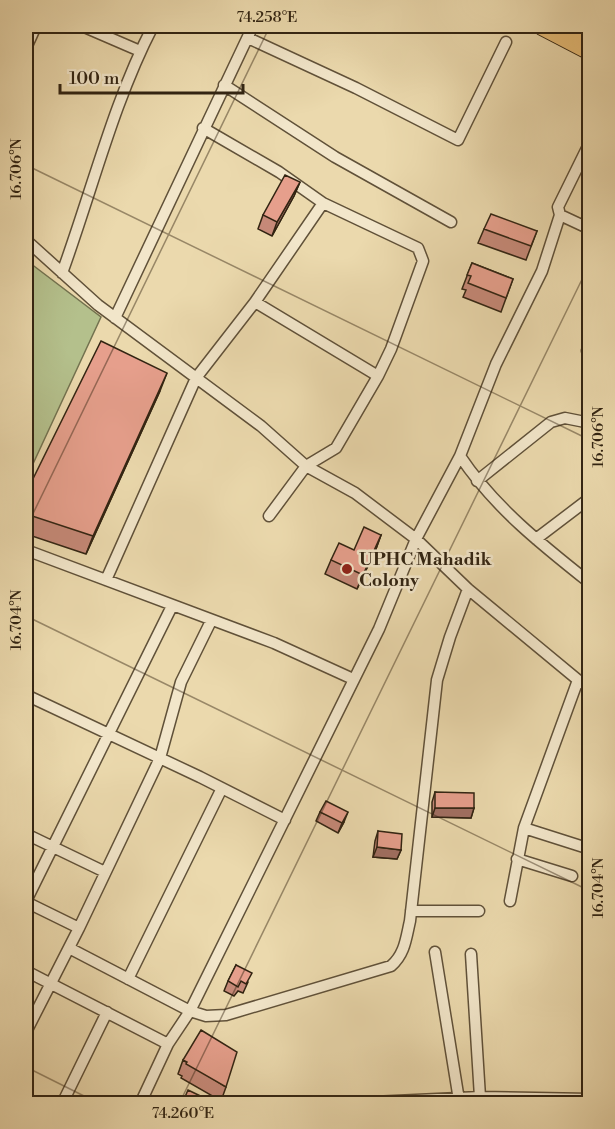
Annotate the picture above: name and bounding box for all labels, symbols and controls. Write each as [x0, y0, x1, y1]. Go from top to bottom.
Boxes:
text: 74.258°E [237, 8, 297, 27]
scale bar [60, 57, 243, 95]
text: 100 m [69, 67, 120, 90]
text: 16.706°N [7, 138, 26, 200]
text: 16.706°N [589, 406, 608, 468]
place label: UPHC Mahadik Colony [359, 548, 492, 592]
marker: UPHC Mahadik Colony [340, 562, 354, 576]
text: 16.704°N [7, 589, 26, 651]
text: 16.704°N [589, 857, 608, 919]
text: 74.260°E [152, 1104, 214, 1123]

